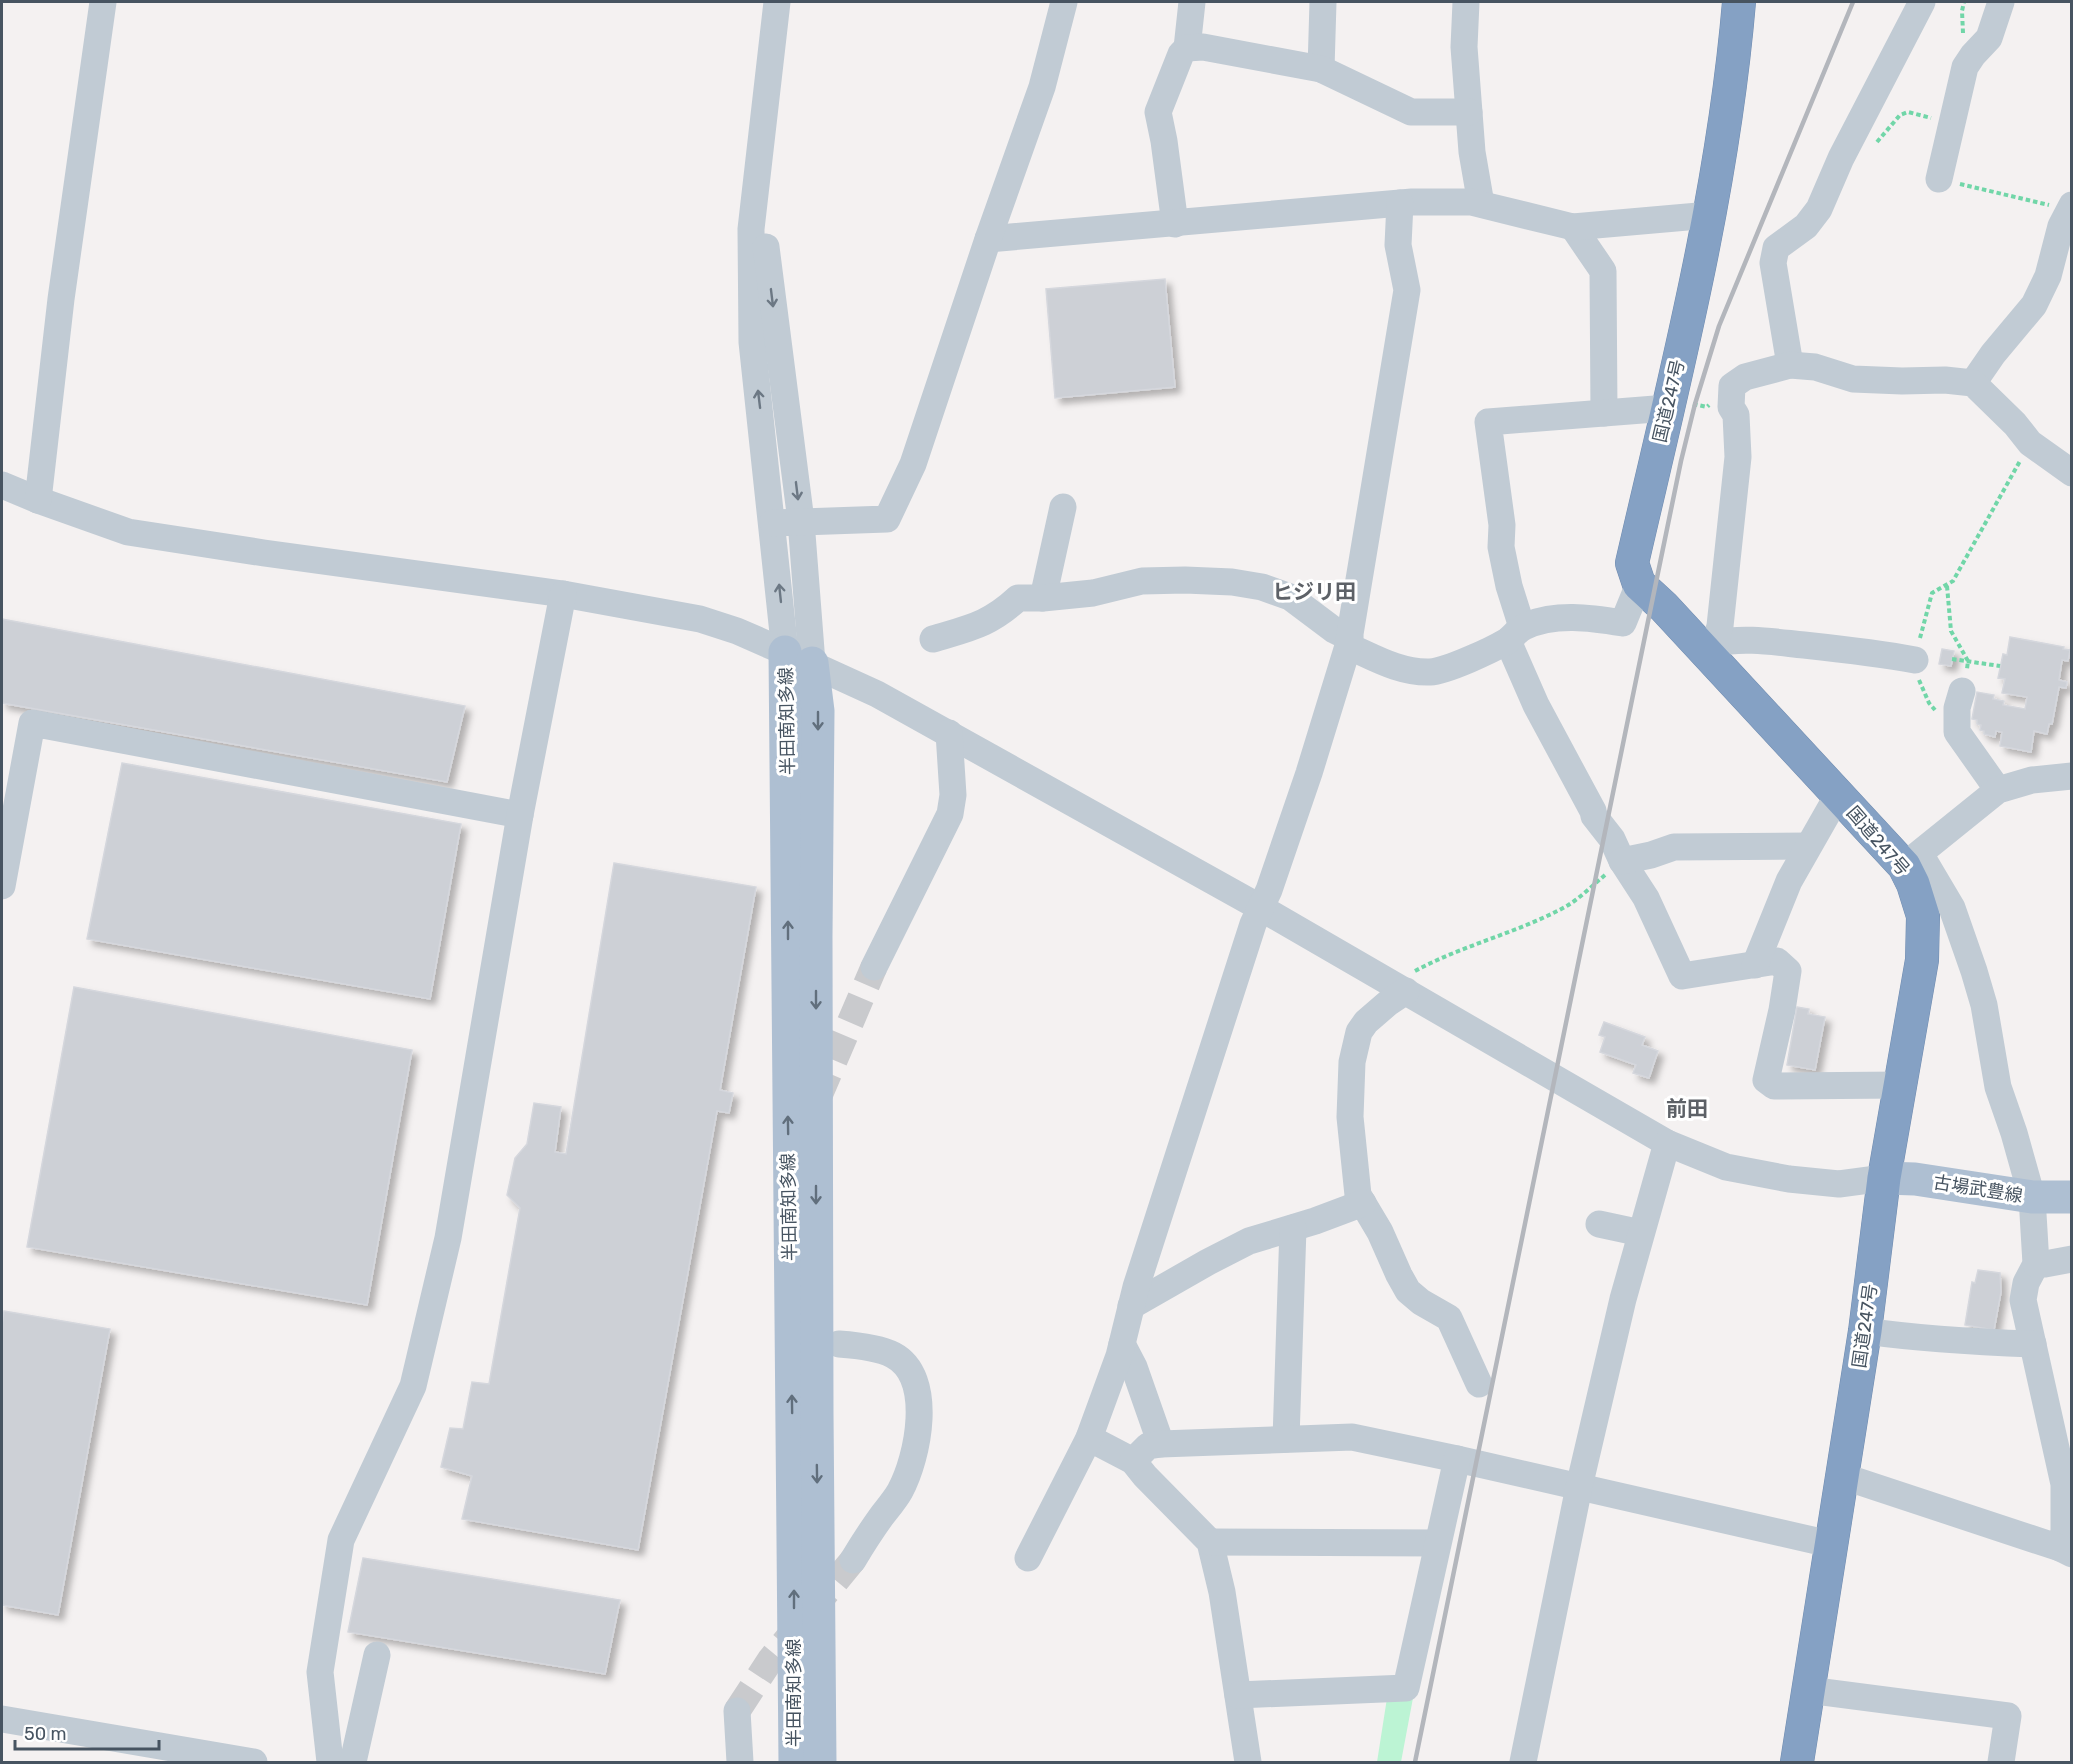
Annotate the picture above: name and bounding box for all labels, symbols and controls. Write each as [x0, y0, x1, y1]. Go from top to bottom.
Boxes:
one-way arrow [767, 287, 778, 307]
street label: 国道247号 [1649, 357, 1689, 445]
one-way arrow [754, 390, 765, 410]
one-way arrow [792, 481, 803, 500]
district label: ヒジリ田 [1272, 579, 1356, 604]
one-way arrow [774, 584, 785, 604]
street label: 半田南知多線 [775, 667, 799, 775]
one-way arrow [812, 711, 824, 731]
street label: 国道247号 [1842, 802, 1914, 880]
one-way arrow [782, 921, 794, 941]
one-way arrow [810, 990, 822, 1010]
district label: 前田 [1666, 1096, 1708, 1121]
one-way arrow [783, 1116, 794, 1136]
street label: 半田南知多線 [777, 1153, 801, 1261]
street label: 古場武豊線 [1932, 1171, 2024, 1207]
one-way arrow [810, 1185, 822, 1205]
street label: 国道247号 [1848, 1283, 1882, 1369]
one-way arrow [786, 1395, 798, 1415]
one-way arrow [811, 1464, 823, 1484]
one-way arrow [788, 1590, 800, 1610]
street label: 半田南知多線 [783, 1639, 805, 1747]
scale bar [15, 1713, 159, 1751]
text: 50 m [24, 1723, 67, 1745]

